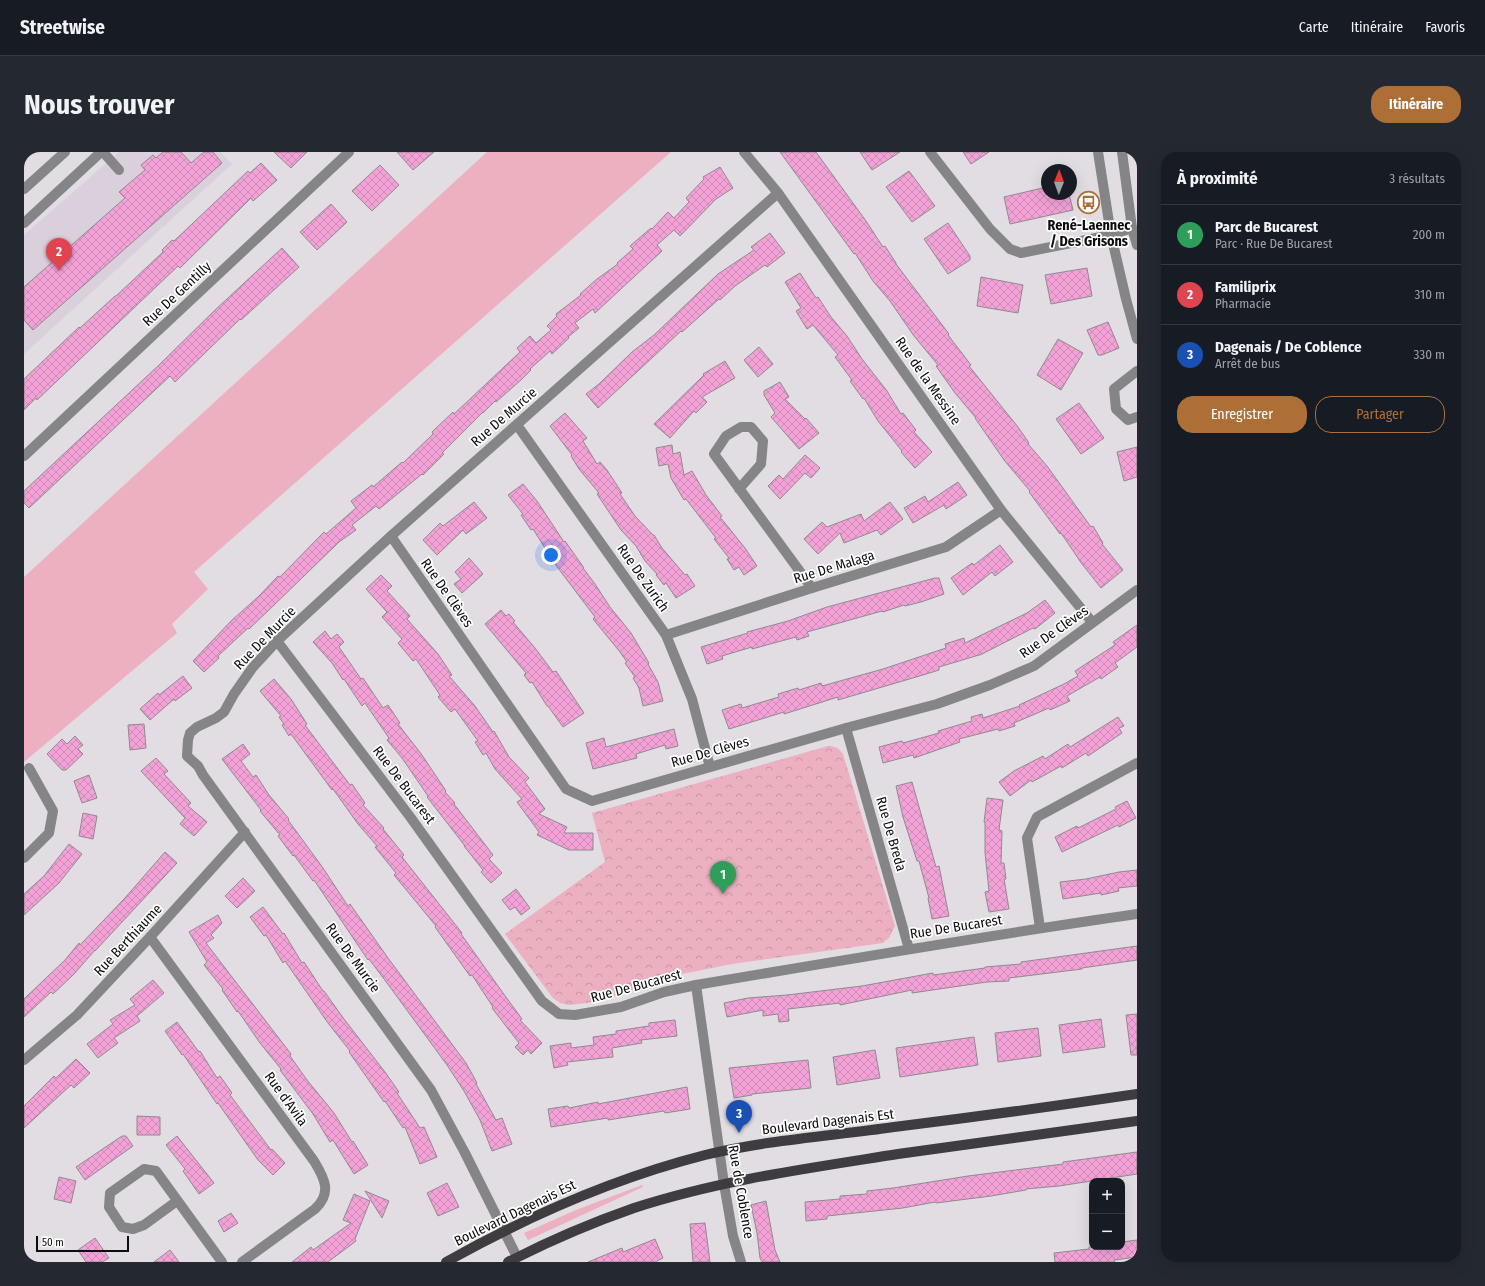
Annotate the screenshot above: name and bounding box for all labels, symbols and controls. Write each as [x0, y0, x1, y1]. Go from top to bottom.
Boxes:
text: Streetwise [20, 16, 105, 39]
text: Carte [1299, 19, 1329, 36]
text: Itinéraire [1351, 19, 1403, 36]
text: Favoris [1425, 19, 1465, 36]
button: Itinéraire [1371, 86, 1461, 123]
text: Nous trouver [24, 88, 175, 121]
north arrow [1041, 164, 1077, 200]
text: À proximité [1177, 168, 1258, 189]
text: 3 résultats [1389, 171, 1445, 186]
bus stop icon: René-Laennec / Des Grisons [1076, 190, 1102, 216]
place label: René-Laennec / Des Grisons [1048, 217, 1131, 250]
text: Parc de Bucarest [1215, 218, 1318, 236]
text: 1 [1187, 227, 1193, 242]
text: 200 m [1413, 227, 1445, 242]
text: Parc · Rue De Bucarest [1215, 236, 1333, 251]
pin: 2 [46, 238, 72, 271]
street label: Rue De Gentilly [139, 257, 215, 330]
text: Familiprix [1215, 278, 1276, 296]
text: 2 [1187, 287, 1193, 302]
text: 310 m [1415, 287, 1445, 302]
text: Pharmacie [1215, 296, 1271, 311]
street label: Rue de la Messine [891, 334, 965, 428]
text: Dagenais / De Coblence [1215, 338, 1362, 356]
text: 3 [1187, 347, 1193, 362]
text: 330 m [1413, 347, 1445, 362]
text: Arrêt de bus [1215, 356, 1280, 371]
street label: Rue De Murcie [468, 384, 540, 450]
button: Enregistrer [1177, 396, 1307, 433]
button: Partager [1315, 396, 1445, 433]
street label: Rue De Zurich [613, 541, 673, 615]
your location [541, 545, 561, 565]
street label: Rue De Malaga [791, 547, 877, 587]
street label: Rue De Clèves [417, 555, 477, 631]
street label: Rue De Clèves [1016, 602, 1092, 662]
street label: Rue De Murcie [231, 603, 300, 673]
street label: Rue De Clèves [669, 733, 751, 771]
street label: Rue De Bucarest [369, 743, 439, 828]
street label: Rue De Breda [872, 795, 910, 873]
pin: 1 [710, 861, 736, 894]
street label: Rue Berthiaume [90, 901, 166, 979]
street label: Rue De Bucarest [909, 911, 1004, 943]
street label: Rue De Murcie [322, 920, 384, 996]
street label: Rue De Bucarest [589, 966, 684, 1006]
street label: Rue d'Avila [261, 1069, 311, 1129]
pin: 3 [726, 1100, 752, 1133]
street label: Boulevard Dagenais Est [761, 1105, 895, 1139]
street label: Rue de Coblence [724, 1144, 758, 1240]
street label: Boulevard Dagenais Est [451, 1176, 579, 1250]
map controls [1089, 1178, 1125, 1250]
button: + [1089, 1178, 1125, 1214]
button: − [1089, 1214, 1125, 1250]
scale bar [36, 1234, 129, 1253]
text: 50 m [42, 1236, 64, 1249]

